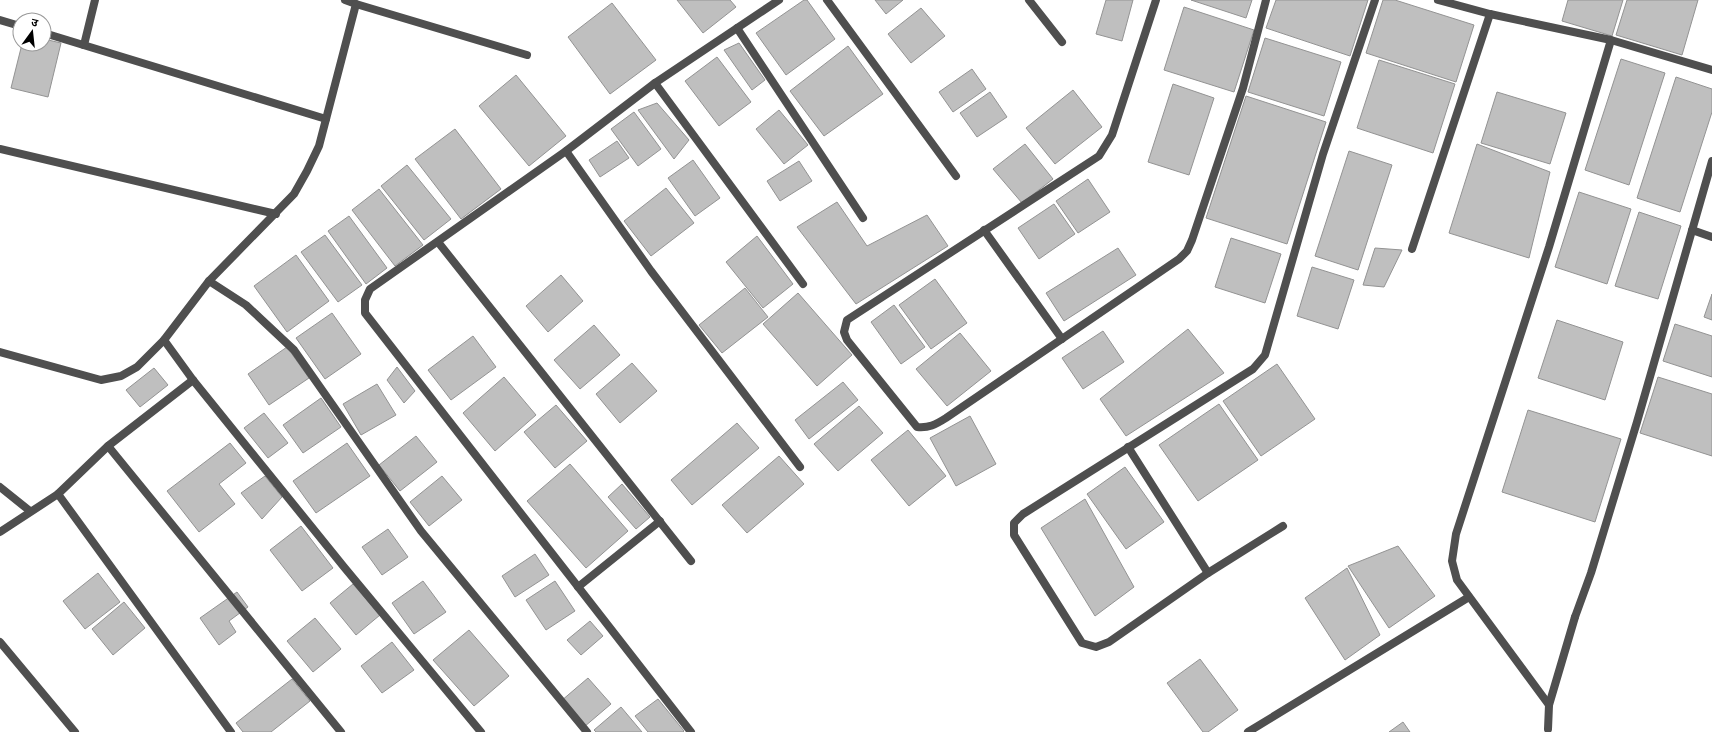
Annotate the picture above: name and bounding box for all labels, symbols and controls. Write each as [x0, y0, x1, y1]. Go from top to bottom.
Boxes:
north arrow [12, 12, 52, 52]
text: उ [30, 15, 40, 30]

